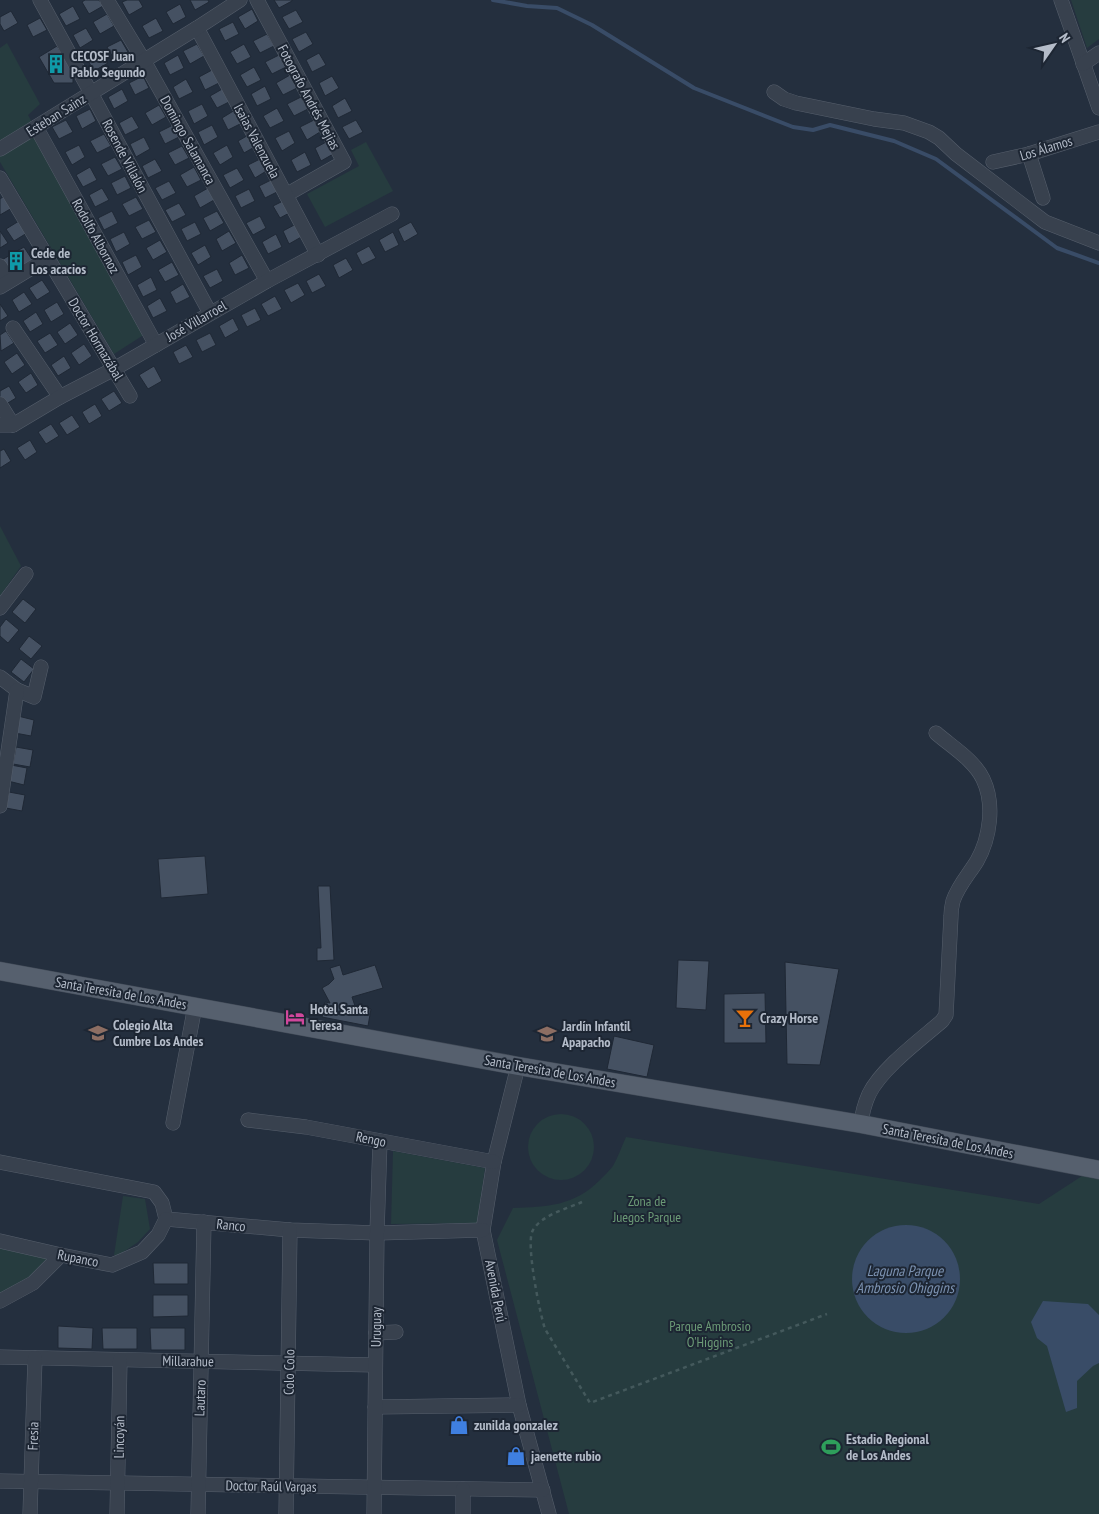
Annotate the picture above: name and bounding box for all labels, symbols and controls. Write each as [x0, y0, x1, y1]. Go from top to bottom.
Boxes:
north arrow [1029, 20, 1079, 70]
text: N [1055, 30, 1074, 46]
street label: Fotografo Andrés Mejias [274, 41, 344, 153]
place label: CECOSF Juan Pablo Segundo [71, 47, 145, 81]
building icon: CECOSF Juan Pablo Segundo [45, 53, 67, 75]
street label: Esteban Sainz [23, 90, 89, 140]
street label: Domingo Salamanca [156, 92, 220, 188]
street label: Isaias Valenzuela [230, 101, 284, 181]
street label: Rosende Villalón [98, 116, 152, 196]
street label: Los Álamos [1018, 131, 1075, 164]
street label: Rodolfo Albornoz [68, 195, 124, 277]
place label: Cede de Los acacios [31, 244, 86, 278]
building icon: Cede de Los acacios [5, 250, 27, 272]
street label: Doctor Hormazábal [64, 295, 128, 384]
street label: José Villarroel [162, 296, 230, 346]
street label: Santa Teresita de Los Andes [54, 973, 188, 1013]
place label: Hotel Santa Teresa [310, 1000, 368, 1034]
hotel icon: Hotel Santa Teresa [284, 1006, 306, 1028]
bar icon: Crazy Horse [734, 1007, 756, 1029]
place label: Crazy Horse [760, 1009, 818, 1027]
place label: Colegio Alta Cumbre Los Andes [113, 1016, 204, 1050]
place label: Jardín Infantil Apapacho [561, 1017, 631, 1051]
school or university icon: Colegio Alta Cumbre Los Andes [87, 1022, 109, 1044]
school or university icon: Jardín Infantil Apapacho [536, 1023, 558, 1045]
street label: Santa Teresita de Los Andes [483, 1051, 617, 1091]
street label: Santa Teresita de Los Andes [881, 1119, 1015, 1163]
street label: Rengo [354, 1127, 388, 1151]
park label: Zona de Juegos Parque [612, 1192, 681, 1226]
street label: Ranco [216, 1215, 246, 1235]
street label: Rupanco [56, 1245, 100, 1271]
street label: Avenida Perú [481, 1258, 511, 1324]
water label: Laguna Parque Ambrosio Ohiggins [856, 1261, 956, 1297]
street label: Uruguay [367, 1306, 385, 1347]
park label: Parque Ambrosio O'Higgins [669, 1317, 751, 1351]
street label: Colo Colo [280, 1349, 298, 1395]
street label: Millarahue [162, 1352, 214, 1370]
street label: Lautaro [190, 1379, 210, 1417]
shop icon: zunilda gonzalez [448, 1414, 470, 1436]
street label: Lincoyán [110, 1416, 128, 1458]
place label: zunilda gonzalez [474, 1416, 558, 1434]
street label: Fresia [24, 1421, 42, 1451]
place label: Estadio Regional de Los Andes [846, 1430, 929, 1464]
sports icon: Estadio Regional de Los Andes [820, 1436, 842, 1458]
shop icon: jaenette rubio [505, 1445, 527, 1467]
place label: jaenette rubio [530, 1447, 601, 1465]
street label: Doctor Raúl Vargas [225, 1476, 317, 1496]

